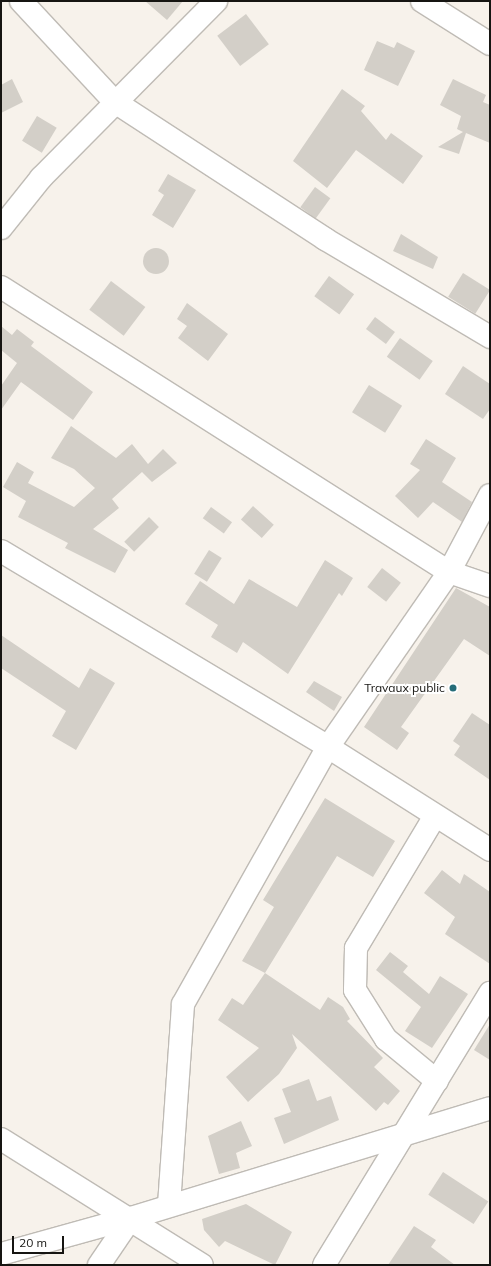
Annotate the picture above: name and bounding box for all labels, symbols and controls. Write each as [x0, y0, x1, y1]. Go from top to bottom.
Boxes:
place label: Travaux public [364, 681, 445, 695]
marker: Travaux public [448, 683, 458, 693]
scale bar [14, 1228, 66, 1254]
text: 20 m [19, 1235, 47, 1250]

